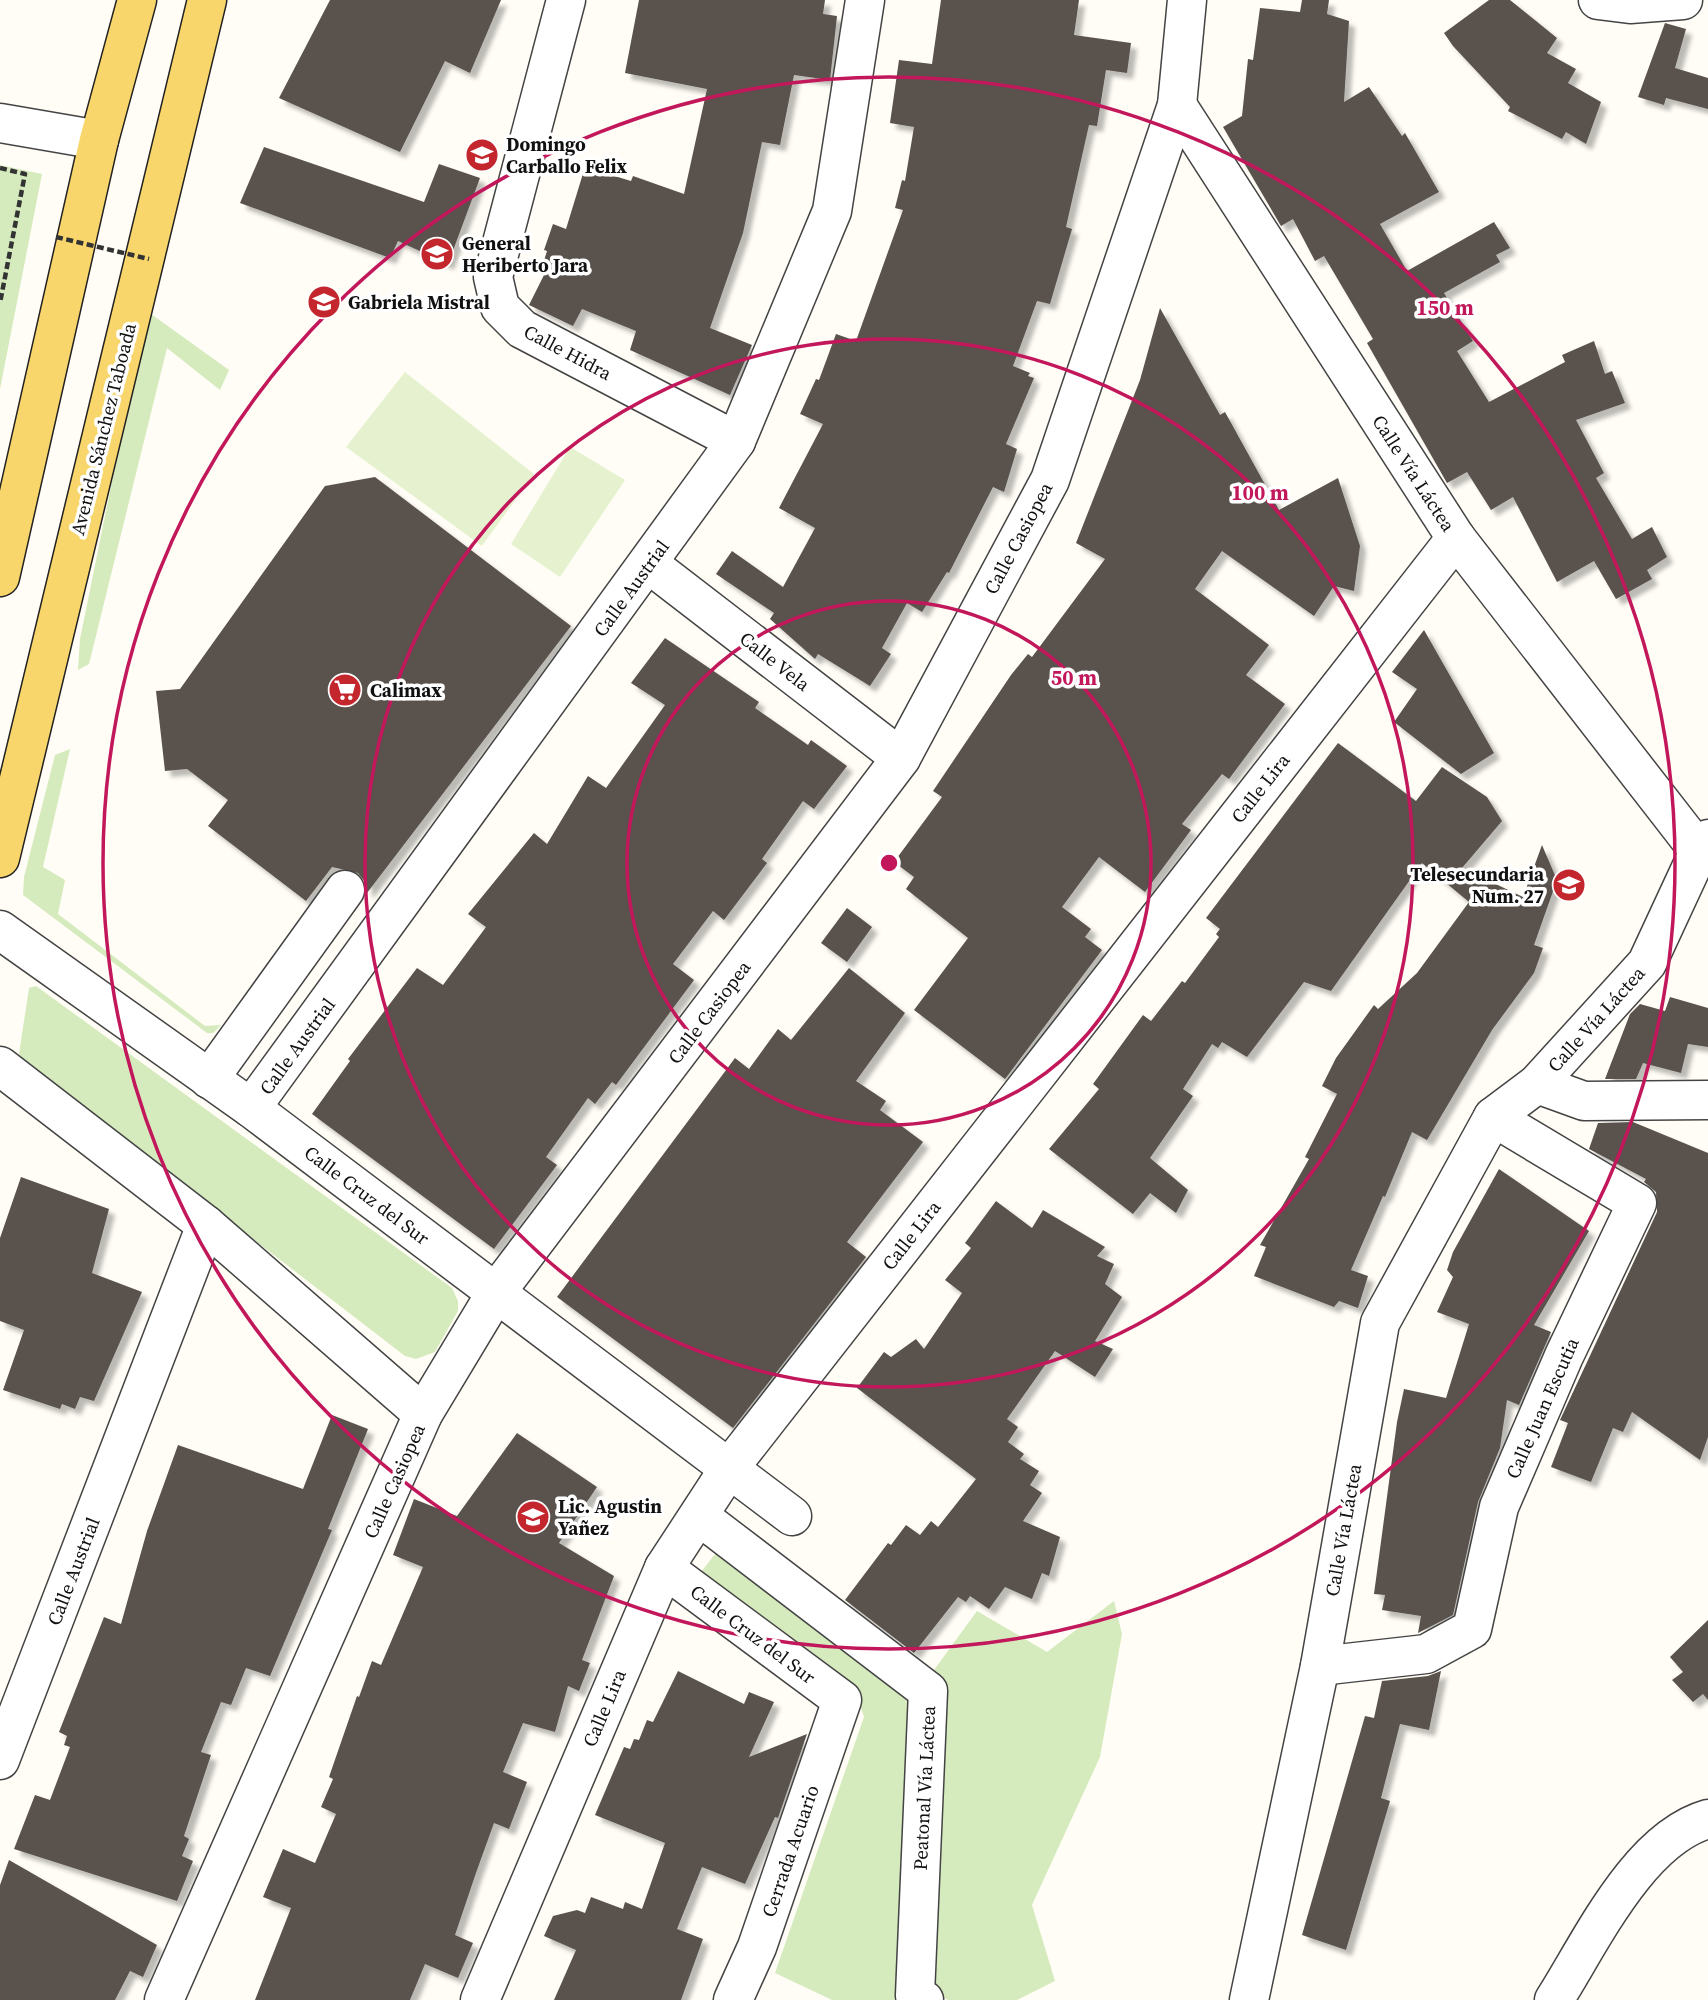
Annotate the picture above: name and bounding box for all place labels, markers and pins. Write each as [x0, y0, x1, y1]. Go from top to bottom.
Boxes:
place label: Domingo Carballo Felix [506, 131, 628, 179]
school or university icon: Domingo Carballo Felix [463, 136, 501, 174]
place label: General Heriberto Jara [462, 230, 589, 278]
school or university icon: General Heriberto Jara [418, 235, 456, 273]
school or university icon: Gabriela Mistral [305, 283, 343, 321]
place label: Gabriela Mistral [348, 289, 490, 315]
supermarket icon: Calimax [326, 671, 364, 709]
place label: Calimax [370, 677, 442, 703]
centre of rings [877, 851, 901, 875]
place label: Telesecundaria Num. 27 [1410, 861, 1545, 909]
school or university icon: Telesecundaria Num. 27 [1550, 866, 1588, 904]
place label: Lic. Agustin Yañez [558, 1493, 662, 1541]
school or university icon: Lic. Agustin Yañez [514, 1498, 552, 1536]

